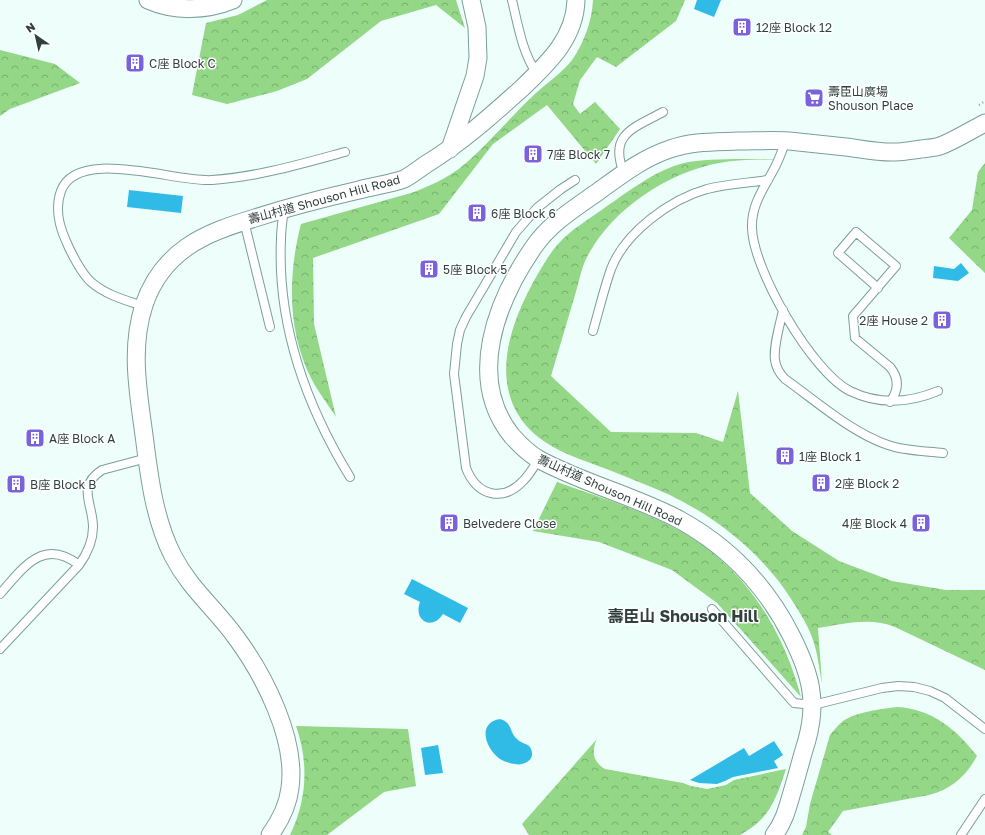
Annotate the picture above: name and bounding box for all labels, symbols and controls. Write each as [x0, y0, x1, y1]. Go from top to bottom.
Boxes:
north arrow [16, 16, 56, 56]
building icon: 12座 Block 12 [731, 16, 753, 38]
text: N [23, 20, 37, 35]
place label: 12座 Block 12 [756, 20, 832, 35]
building icon: C座 Block C [124, 52, 146, 74]
place label: C座 Block C [149, 56, 216, 71]
place label: 壽臣山廣場 Shouson Place [828, 84, 913, 113]
supermarket icon: 壽臣山廣場 Shouson Place [803, 87, 825, 109]
building icon: 7座 Block 7 [522, 143, 544, 165]
place label: 7座 Block 7 [547, 147, 610, 162]
street label: 壽山村道 Shouson Hill Road [246, 171, 402, 227]
building icon: 6座 Block 6 [466, 202, 488, 224]
place label: 6座 Block 6 [491, 206, 556, 221]
building icon: 5座 Block 5 [418, 258, 440, 280]
place label: 5座 Block 5 [443, 262, 507, 277]
building icon: 2座 House 2 [931, 309, 953, 331]
place label: 2座 House 2 [859, 313, 928, 328]
building icon: A座 Block A [24, 427, 46, 449]
place label: A座 Block A [49, 431, 115, 446]
building icon: 1座 Block 1 [774, 445, 796, 467]
place label: 1座 Block 1 [799, 449, 861, 464]
street label: 壽山村道 Shouson Hill Road [535, 451, 685, 529]
building icon: 2座 Block 2 [810, 472, 832, 494]
building icon: B座 Block B [5, 473, 27, 495]
place label: 2座 Block 2 [835, 476, 899, 491]
place label: B座 Block B [30, 477, 96, 492]
building icon: Belvedere Close [438, 512, 460, 534]
building icon: 4座 Block 4 [910, 512, 932, 534]
place label: Belvedere Close [463, 516, 556, 531]
place label: 4座 Block 4 [842, 516, 907, 531]
district label: 壽臣山 Shouson Hill [607, 606, 759, 626]

